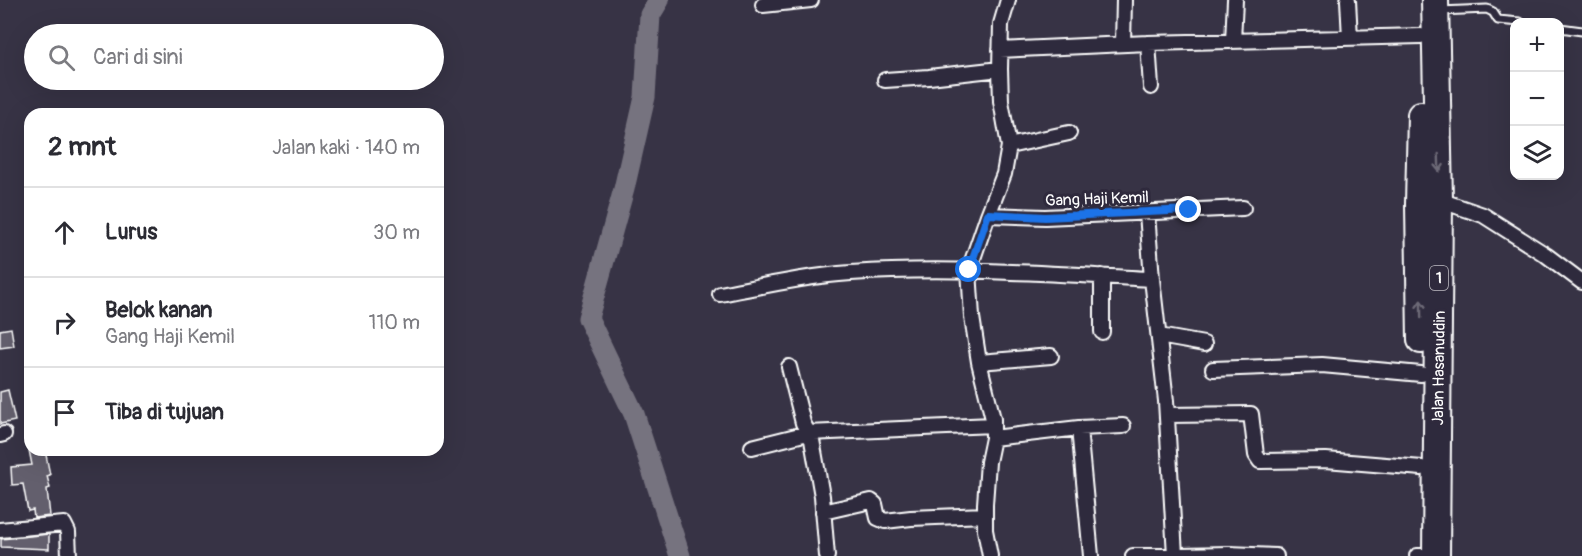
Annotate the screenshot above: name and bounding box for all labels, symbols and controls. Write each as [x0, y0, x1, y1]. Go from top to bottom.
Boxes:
map controls [1510, 18, 1564, 180]
button: + [1510, 18, 1564, 72]
search box [24, 24, 444, 90]
icon: search [45, 41, 78, 74]
text: Cari di sini [93, 43, 183, 71]
button: − [1510, 72, 1564, 126]
button: layers [1510, 126, 1564, 180]
text: 2 mnt [48, 131, 116, 163]
text: Jalan kaki · 140 m [272, 135, 420, 160]
one-way arrow [1433, 153, 1444, 173]
street label: Gang Haji Kemil [1045, 187, 1149, 211]
route end [1175, 196, 1201, 222]
icon: ahead [48, 216, 81, 249]
text: Lurus [105, 218, 157, 246]
text: 30 m [373, 220, 420, 245]
route start [955, 256, 981, 282]
road number: 1 [1430, 266, 1448, 290]
text: Belok kanan [105, 296, 213, 324]
one-way arrow [1415, 299, 1426, 319]
icon: right [48, 306, 81, 339]
text: 110 m [369, 310, 420, 335]
street label: Jalan Hasanuddin [1428, 311, 1450, 425]
text: Gang Haji Kemil [105, 324, 235, 349]
icon: arrive [48, 396, 81, 429]
text: Tiba di tujuan [105, 398, 224, 426]

